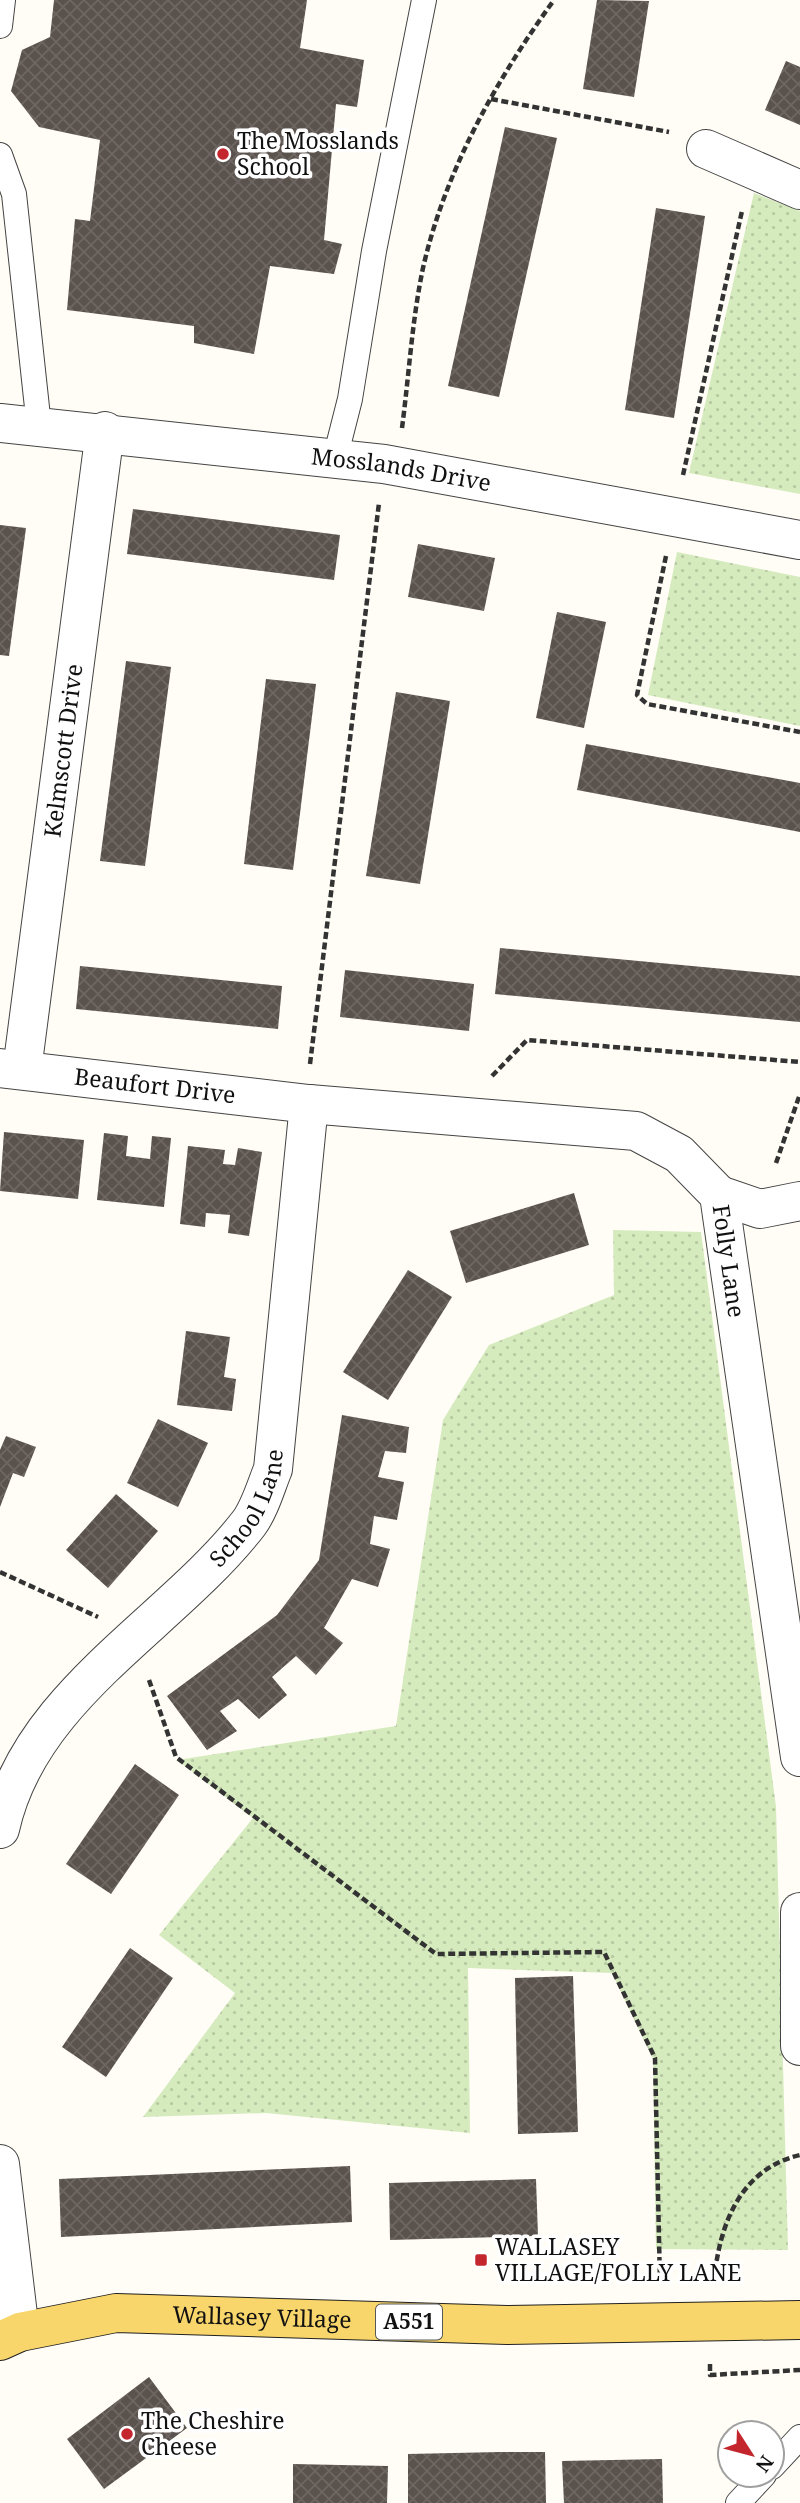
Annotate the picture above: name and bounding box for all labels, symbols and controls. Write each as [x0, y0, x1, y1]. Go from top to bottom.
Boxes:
place label: The Mosslands School [237, 124, 399, 182]
marker: The Mosslands School [215, 146, 231, 162]
street label: Mosslands Drive [310, 439, 494, 498]
street label: Kelmscott Drive [35, 662, 90, 839]
street label: Beaufort Drive [73, 1060, 237, 1110]
street label: Folly Lane [706, 1202, 753, 1319]
street label: School Lane [201, 1448, 290, 1574]
place label: WALLASEY VILLAGE/FOLLY LANE [495, 2230, 741, 2288]
marker: WALLASEY VILLAGE/FOLLY LANE [473, 2252, 489, 2268]
street label: Wallasey Village [172, 2298, 352, 2335]
road number: A551 [376, 2304, 442, 2340]
place label: The Cheshire Cheese [141, 2404, 285, 2462]
north arrow [716, 2419, 786, 2489]
marker: The Cheshire Cheese [119, 2426, 135, 2442]
text: N [750, 2450, 780, 2478]

